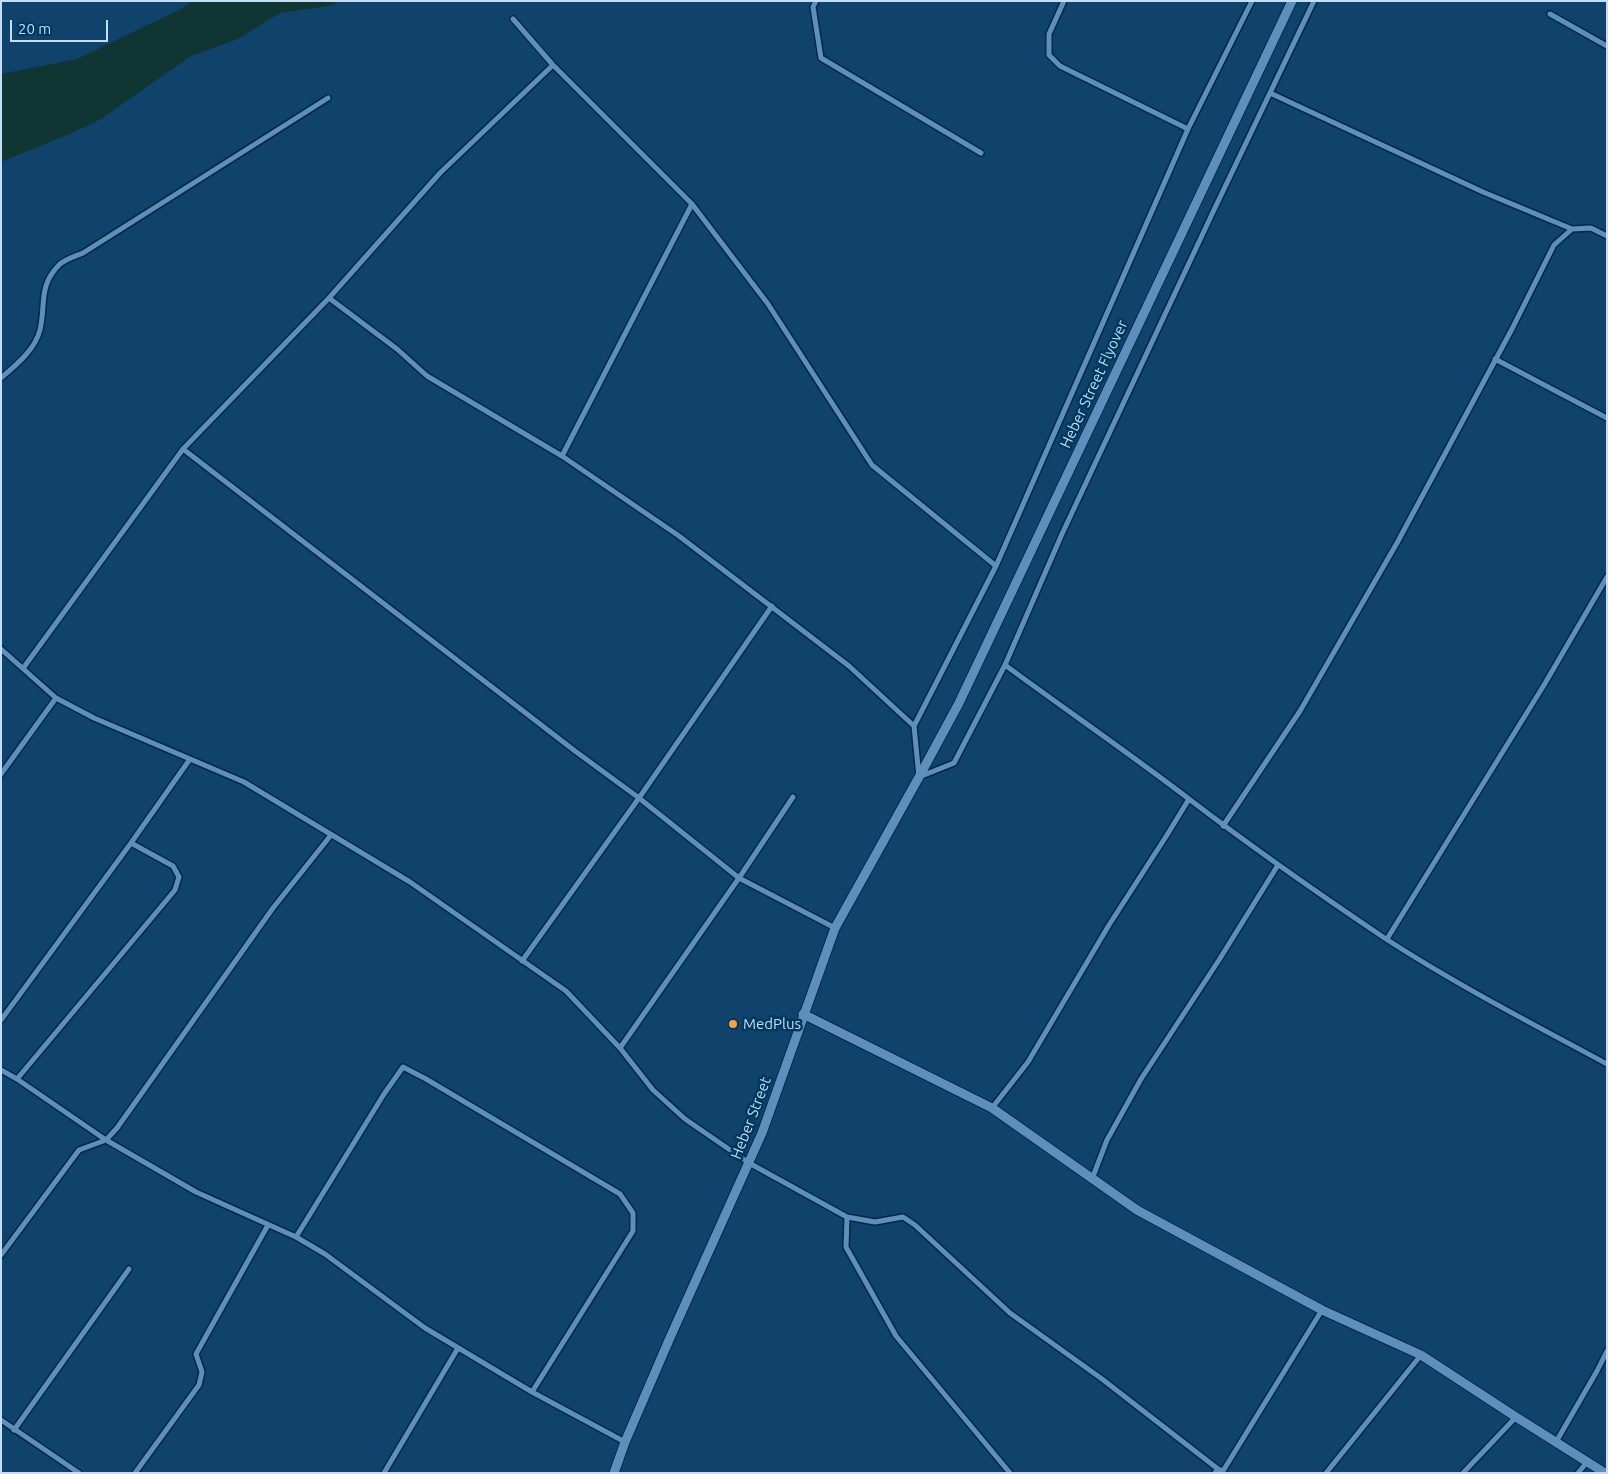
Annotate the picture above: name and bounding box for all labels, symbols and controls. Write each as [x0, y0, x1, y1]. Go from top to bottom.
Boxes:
scale bar [12, 10, 110, 42]
text: 20 m [18, 20, 51, 37]
street label: Heber Street Flyover [1056, 317, 1132, 451]
place label: MedPlus [743, 1015, 801, 1033]
marker: MedPlus [727, 1018, 739, 1030]
street label: Heber Street [727, 1074, 775, 1162]

